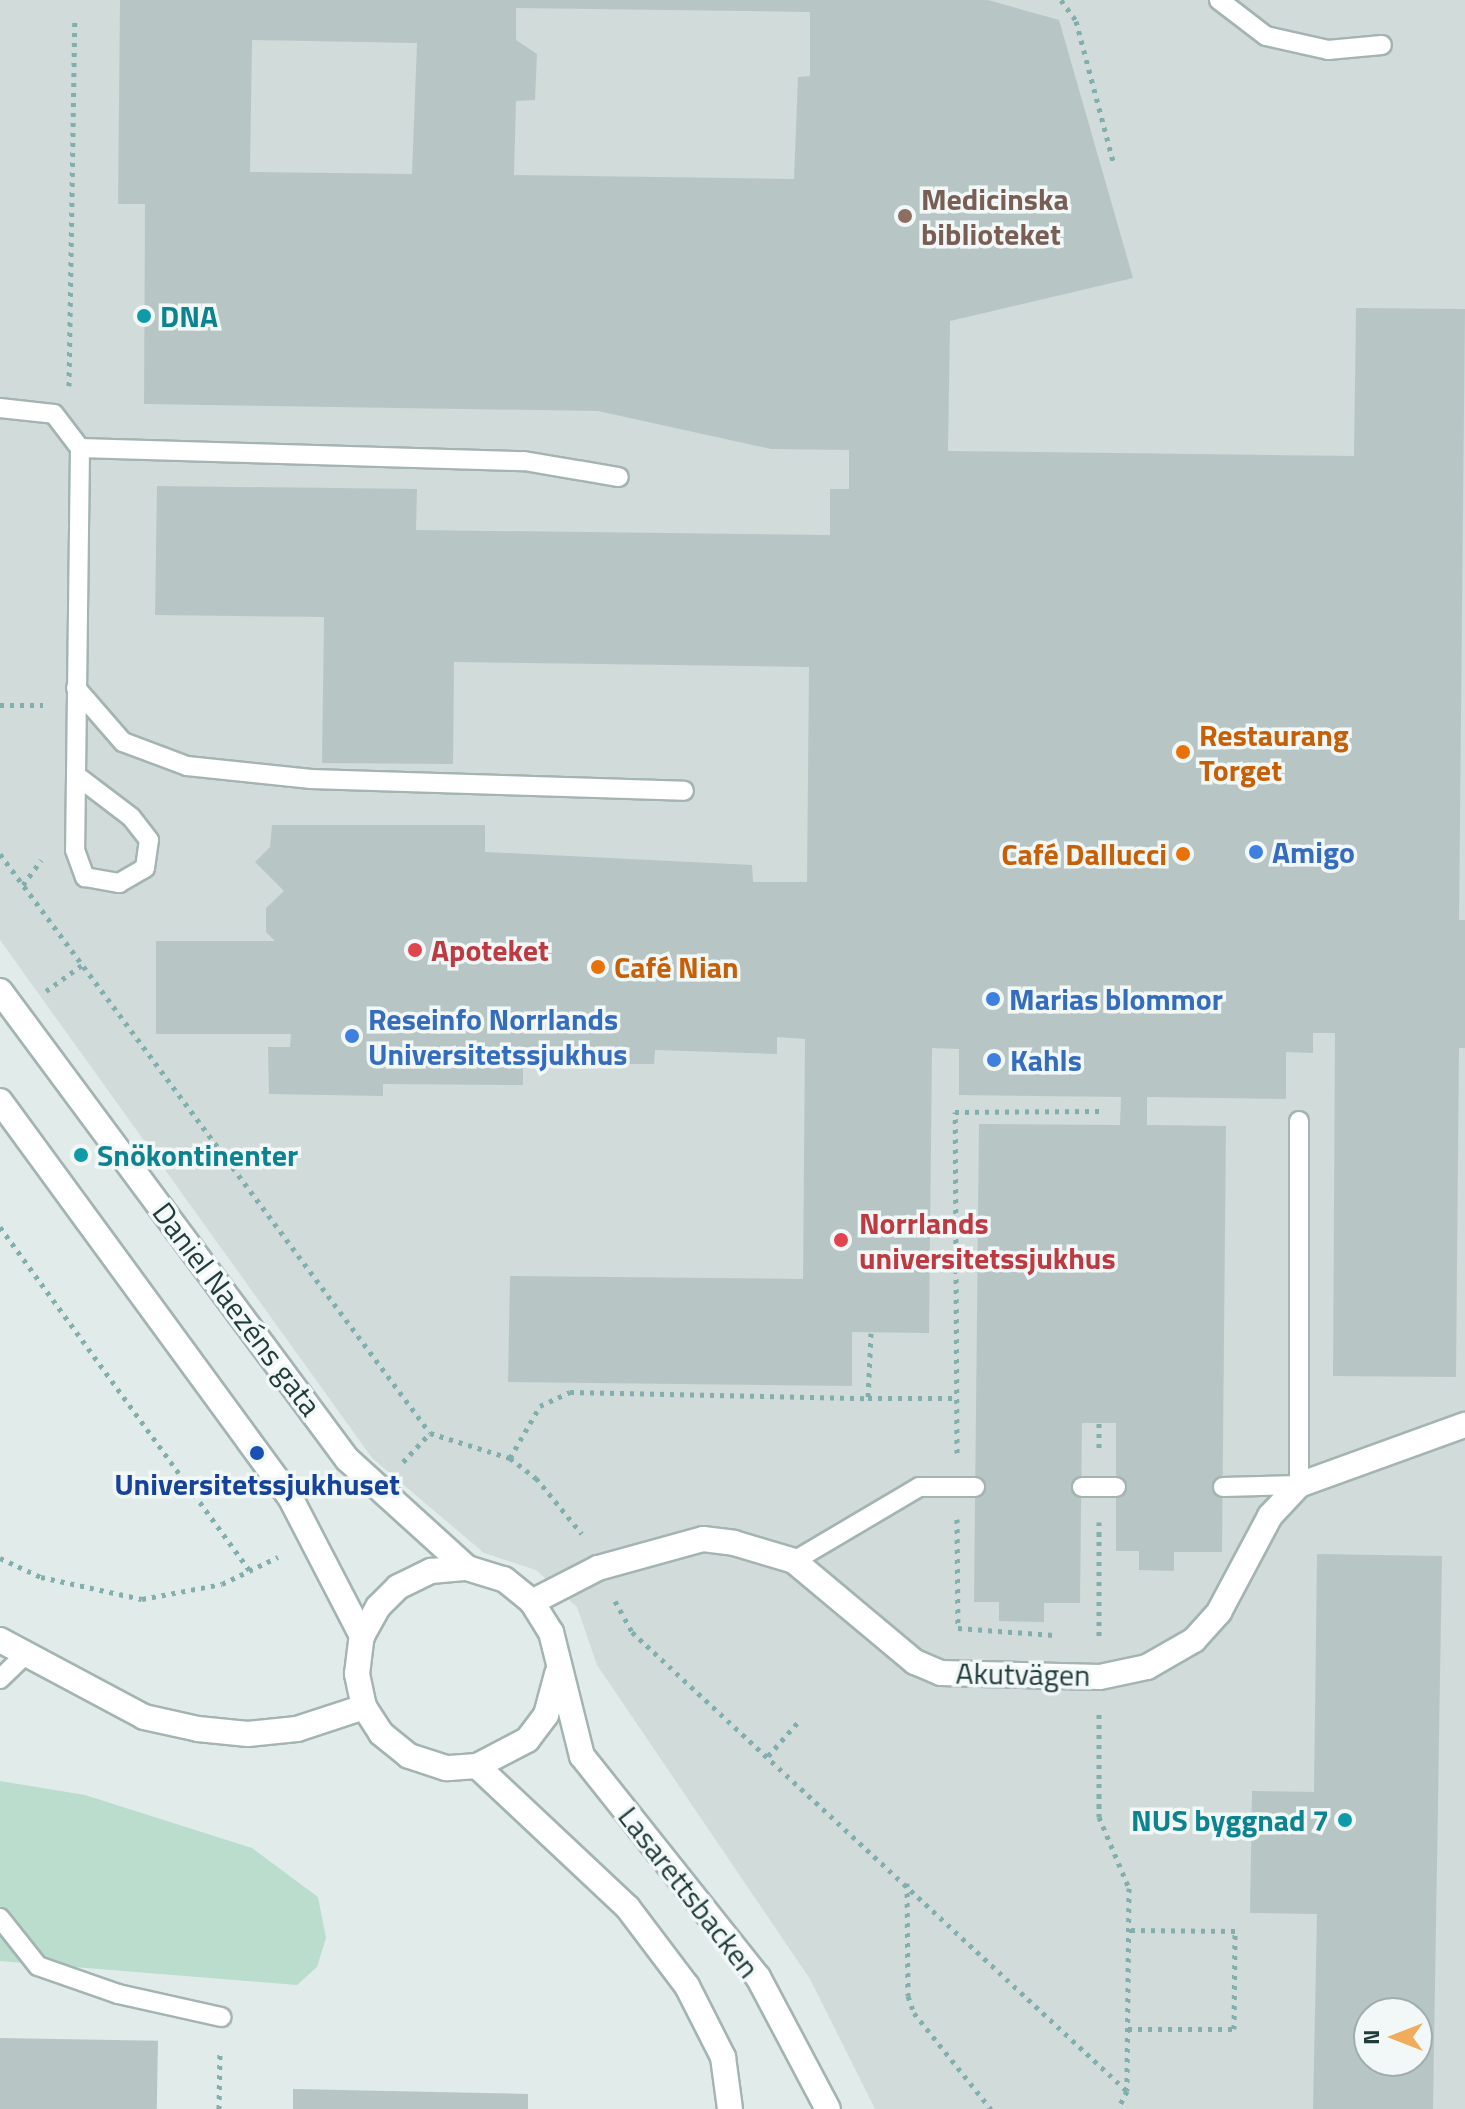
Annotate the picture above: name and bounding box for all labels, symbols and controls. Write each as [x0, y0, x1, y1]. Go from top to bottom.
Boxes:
place label: Medicinska biblioteket [921, 181, 1069, 252]
marker: Medicinska biblioteket [896, 207, 914, 225]
place label: DNA [160, 298, 218, 334]
marker: DNA [135, 307, 153, 325]
place label: Restaurang Torget [1199, 717, 1349, 788]
marker: Restaurang Torget [1174, 743, 1192, 761]
place label: Amigo [1272, 834, 1355, 870]
place label: Café Dallucci [1001, 836, 1167, 872]
marker: Amigo [1247, 843, 1265, 861]
marker: Café Dallucci [1174, 845, 1192, 863]
place label: Apoteket [431, 932, 549, 968]
marker: Apoteket [406, 941, 424, 959]
place label: Café Nian [614, 949, 739, 985]
marker: Café Nian [589, 958, 607, 976]
place label: Marias blommor [1009, 981, 1223, 1017]
marker: Marias blommor [984, 990, 1002, 1008]
place label: Reseinfo Norrlands Universitetssjukhus [368, 1001, 627, 1072]
marker: Reseinfo Norrlands Universitetssjukhus [343, 1027, 361, 1045]
place label: Kahls [1010, 1042, 1082, 1078]
marker: Kahls [985, 1051, 1003, 1069]
place label: Snökontinenter [97, 1137, 298, 1173]
marker: Snökontinenter [72, 1146, 90, 1164]
street label: Daniel Naezéns gata [145, 1195, 329, 1423]
place label: Norrlands universitetssjukhus [859, 1205, 1116, 1276]
marker: Norrlands universitetssjukhus [830, 1229, 852, 1251]
marker: Universitetssjukhuset [248, 1444, 266, 1462]
place label: Universitetssjukhuset [114, 1466, 400, 1502]
street label: Akutvägen [955, 1655, 1091, 1693]
street label: Lasarettsbacken [611, 1799, 767, 1985]
place label: NUS byggnad 7 [1131, 1802, 1329, 1838]
marker: NUS byggnad 7 [1336, 1811, 1354, 1829]
north arrow [1353, 1997, 1433, 2077]
text: N [1354, 2029, 1388, 2045]

